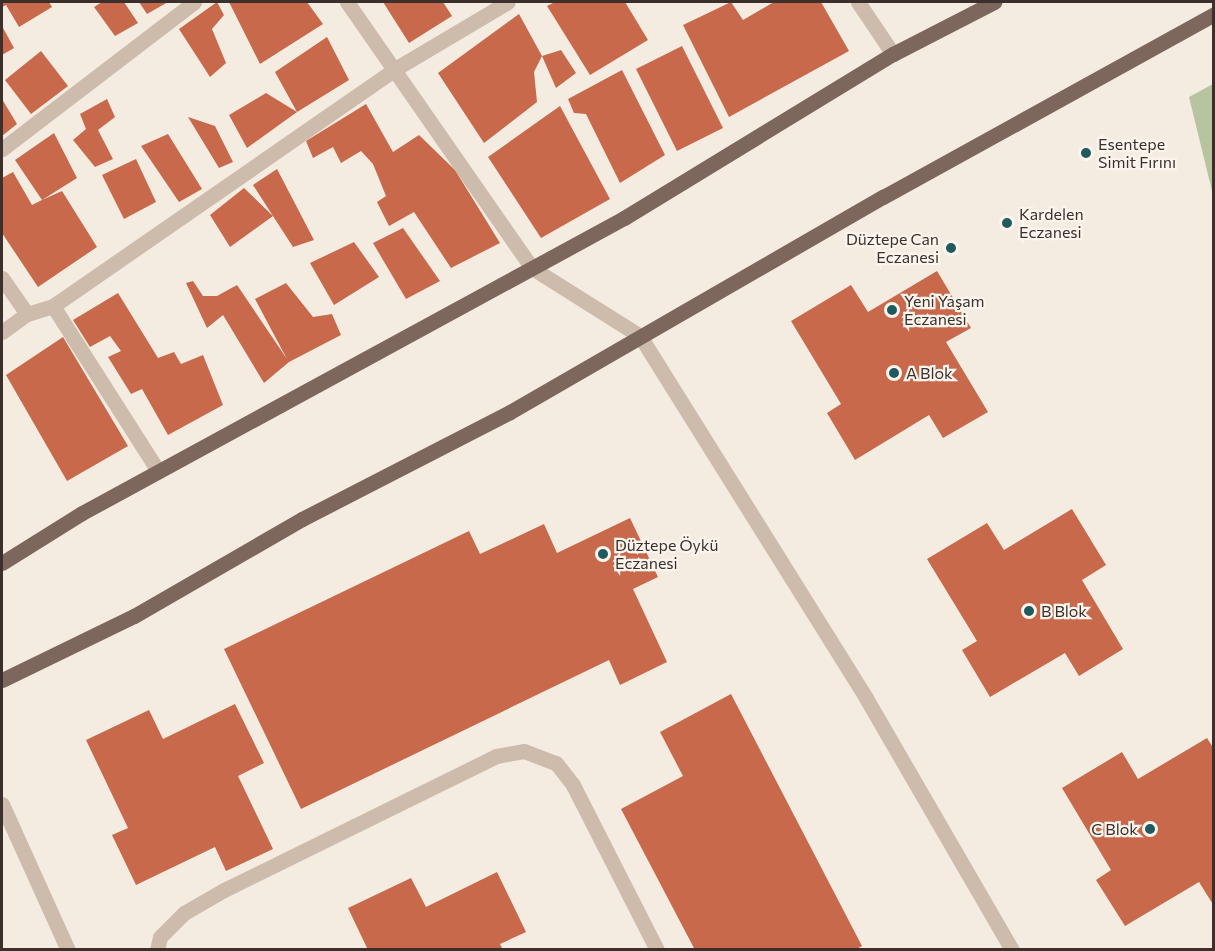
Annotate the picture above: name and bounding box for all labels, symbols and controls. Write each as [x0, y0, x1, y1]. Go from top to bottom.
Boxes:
place label: Esentepe Simit Fırını [1098, 134, 1176, 172]
marker: Esentepe Simit Fırını [1079, 146, 1093, 160]
place label: Kardelen Eczanesi [1019, 204, 1084, 242]
marker: Kardelen Eczanesi [1000, 216, 1014, 230]
place label: Düztepe Can Eczanesi [846, 229, 939, 267]
marker: Düztepe Can Eczanesi [944, 241, 958, 255]
place label: Yeni Yaşam Eczanesi [904, 291, 985, 329]
marker: Yeni Yaşam Eczanesi [885, 303, 899, 317]
place label: A Blok [906, 363, 953, 383]
marker: A Blok [887, 366, 901, 380]
place label: Düztepe Öykü Eczanesi [615, 535, 718, 573]
marker: Düztepe Öykü Eczanesi [596, 547, 610, 561]
place label: B Blok [1041, 601, 1087, 621]
marker: B Blok [1022, 604, 1036, 618]
place label: C Blok [1091, 819, 1138, 839]
marker: C Blok [1143, 822, 1157, 836]

